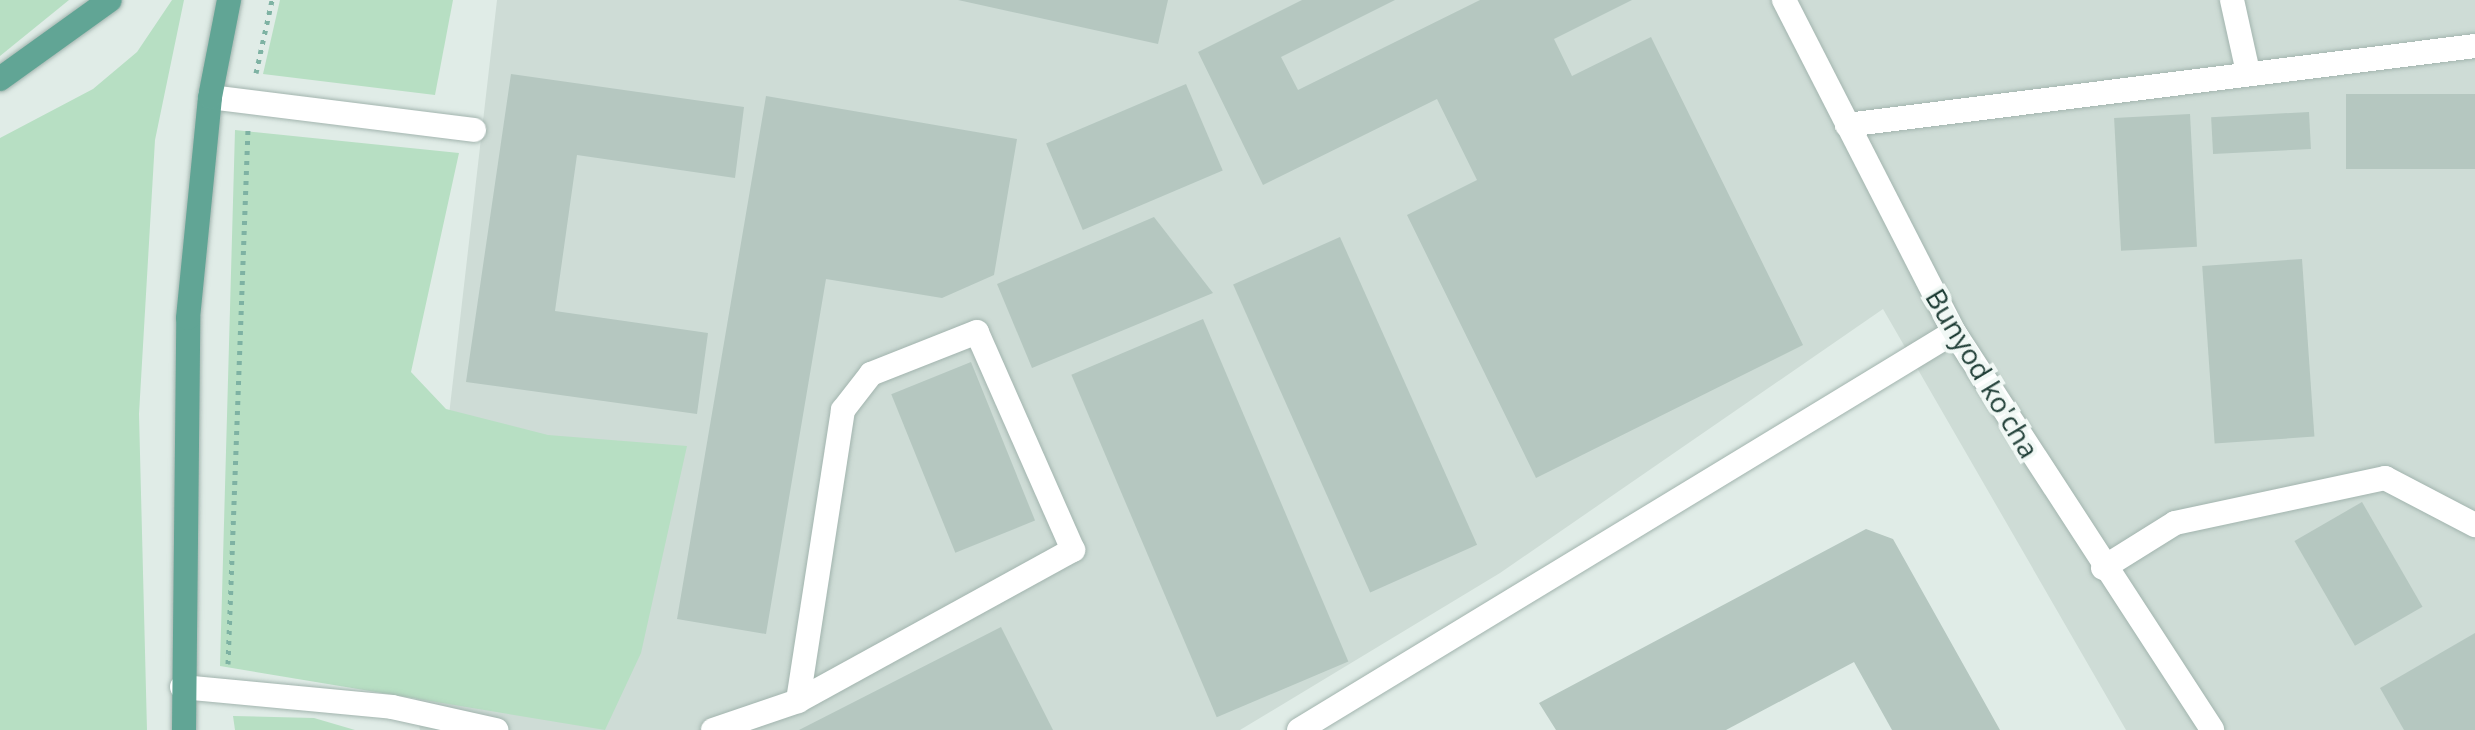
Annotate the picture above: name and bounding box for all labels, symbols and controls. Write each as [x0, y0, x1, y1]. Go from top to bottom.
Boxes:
street label: Bunyod ko'cha [1919, 282, 2047, 464]

